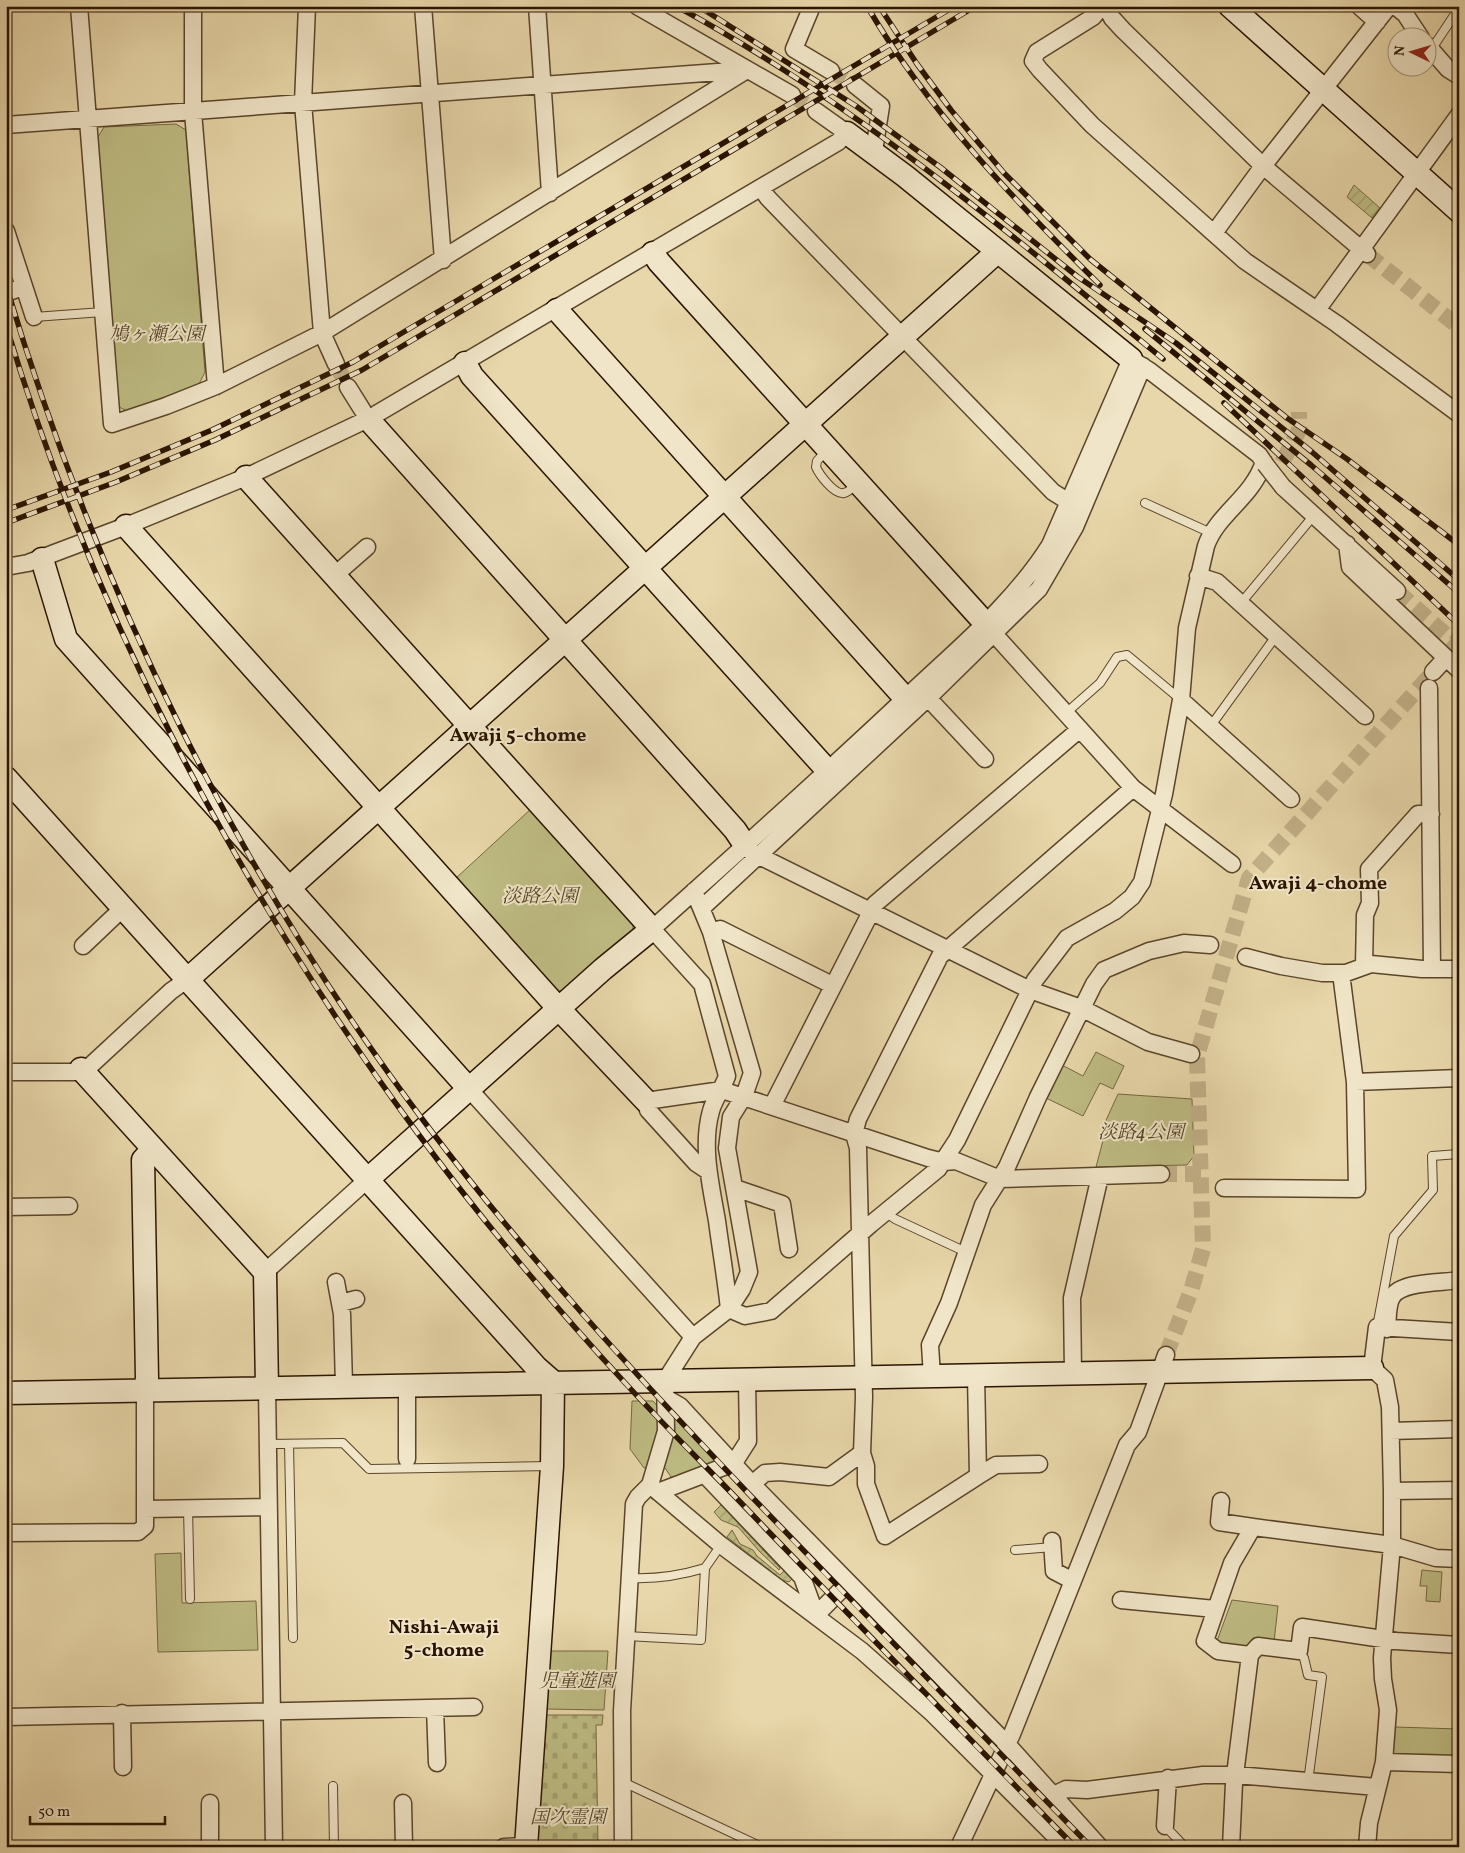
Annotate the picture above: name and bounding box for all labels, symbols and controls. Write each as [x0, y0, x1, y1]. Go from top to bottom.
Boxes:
north arrow [1388, 28, 1438, 78]
text: N [1391, 45, 1410, 57]
park label: 鳩ヶ瀬公園 [109, 322, 207, 348]
district label: Awaji 5-chome [450, 722, 587, 750]
district label: Awaji 4-chome [1249, 870, 1387, 898]
park label: 淡路公園 [502, 884, 581, 910]
park label: 淡路4公園 [1098, 1120, 1187, 1146]
district label: Nishi-Awaji 5-chome [389, 1614, 499, 1665]
park label: 児童遊園 [539, 1669, 618, 1695]
scale bar [30, 1793, 165, 1825]
text: 50 m [38, 1802, 70, 1823]
park label: 国次霊園 [530, 1805, 609, 1831]

